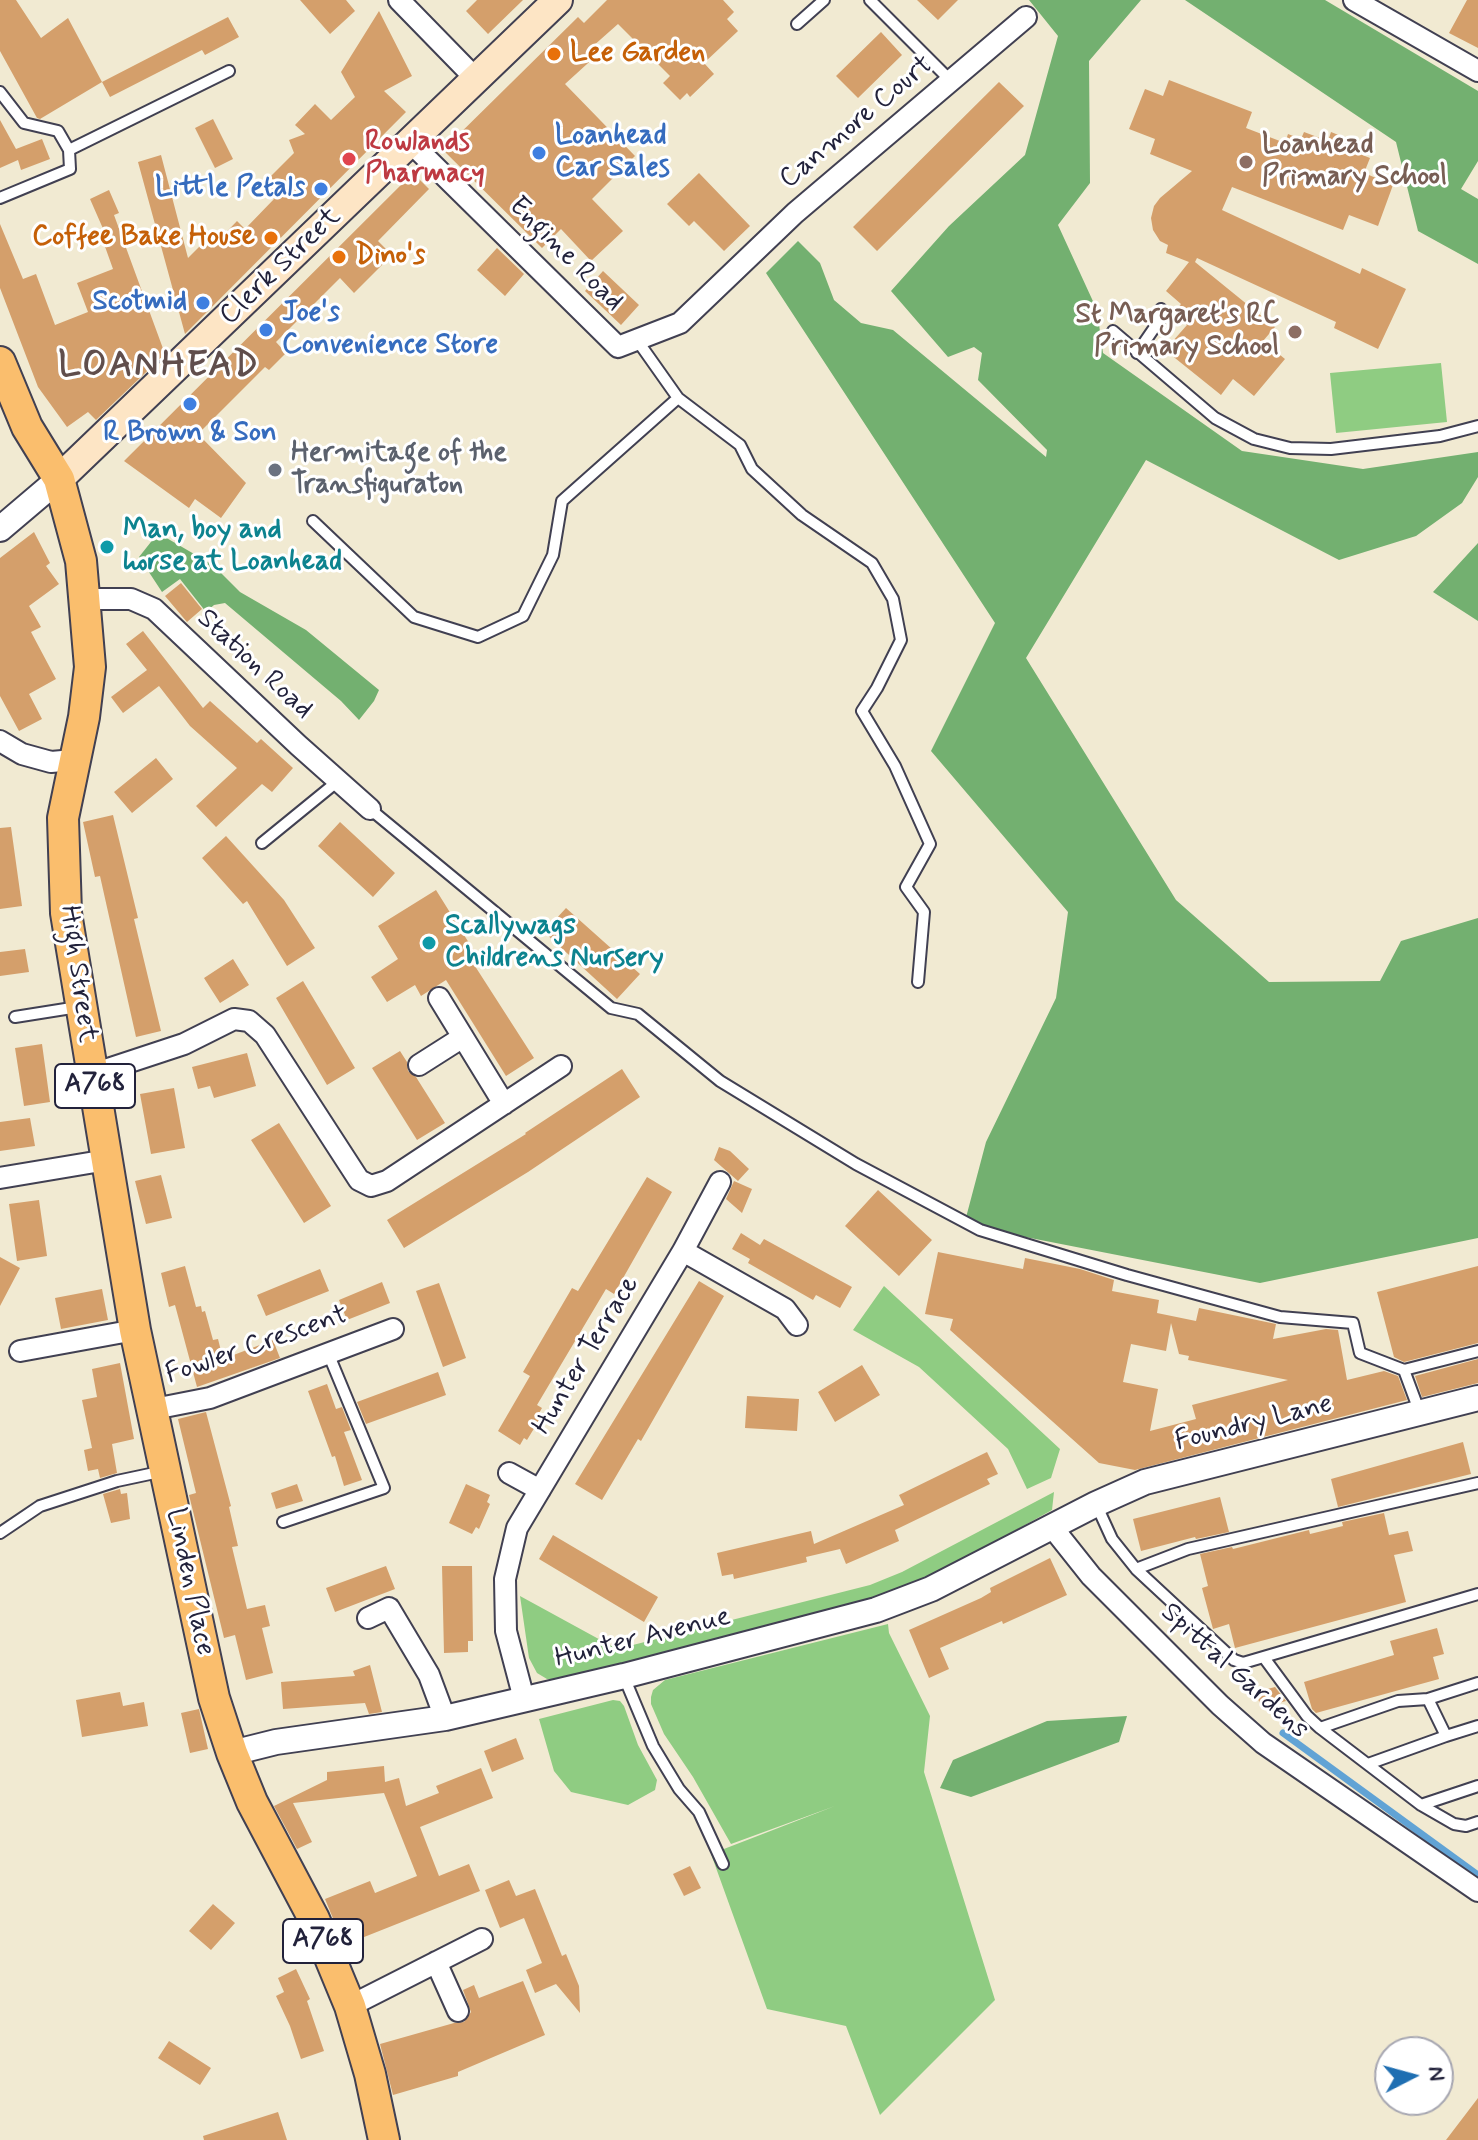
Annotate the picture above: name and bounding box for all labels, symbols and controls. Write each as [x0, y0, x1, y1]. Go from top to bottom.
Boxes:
place label: Lee Garden [570, 37, 705, 71]
marker: Lee Garden [545, 45, 563, 63]
street label: Canmore Court [773, 49, 941, 197]
place label: Loanhead Car Sales [555, 120, 670, 186]
place label: Rowlands Pharmacy [365, 126, 485, 192]
place label: Loanhead Primary School [1262, 129, 1447, 195]
marker: Loanhead Car Sales [530, 144, 548, 162]
marker: Rowlands Pharmacy [340, 150, 358, 168]
marker: Loanhead Primary School [1237, 153, 1255, 171]
place label: Little Petals [155, 172, 305, 206]
marker: Little Petals [312, 180, 330, 198]
street label: Engine Road [500, 190, 630, 320]
street label: Clerk Street [213, 201, 349, 333]
place label: Coffee Bake House [32, 221, 255, 255]
marker: Coffee Bake House [262, 229, 280, 247]
place label: Dino's [355, 240, 425, 274]
marker: Dino's [330, 248, 348, 266]
place label: Scotmid [93, 286, 187, 320]
marker: Scotmid [194, 294, 212, 312]
place label: Joe's Convenience Store [282, 297, 498, 363]
place label: St Margaret's RC Primary School [1076, 299, 1279, 365]
marker: Joe's Convenience Store [257, 321, 275, 339]
marker: St Margaret's RC Primary School [1286, 323, 1304, 341]
district label: LOANHEAD [58, 345, 260, 389]
marker: R Brown & Son [181, 395, 199, 413]
place label: R Brown & Son [103, 417, 277, 451]
place label: Hermitage of the Transfiguraton [291, 437, 507, 503]
marker: Hermitage of the Transfiguraton [266, 461, 284, 479]
place label: Man, boy and horse at Loanhead [123, 514, 342, 580]
marker: Man, boy and horse at Loanhead [98, 538, 116, 556]
street label: Station Road [189, 603, 319, 727]
street label: High Street [51, 903, 103, 1045]
place label: Scallywags Childrens Nursery [445, 910, 664, 976]
marker: Scallywags Childrens Nursery [420, 934, 438, 952]
road number: A768 [55, 1064, 135, 1108]
street label: Hunter Terrace [526, 1271, 648, 1441]
street label: Fowler Crescent [161, 1299, 353, 1393]
street label: Foundry Lane [1172, 1388, 1336, 1460]
street label: Linden Place [157, 1505, 221, 1659]
street label: Spittal Gardens [1153, 1597, 1315, 1747]
street label: Hunter Avenue [552, 1601, 734, 1677]
road number: A768 [283, 1919, 363, 1963]
north arrow [1374, 2036, 1454, 2116]
text: N [1421, 2065, 1451, 2082]

